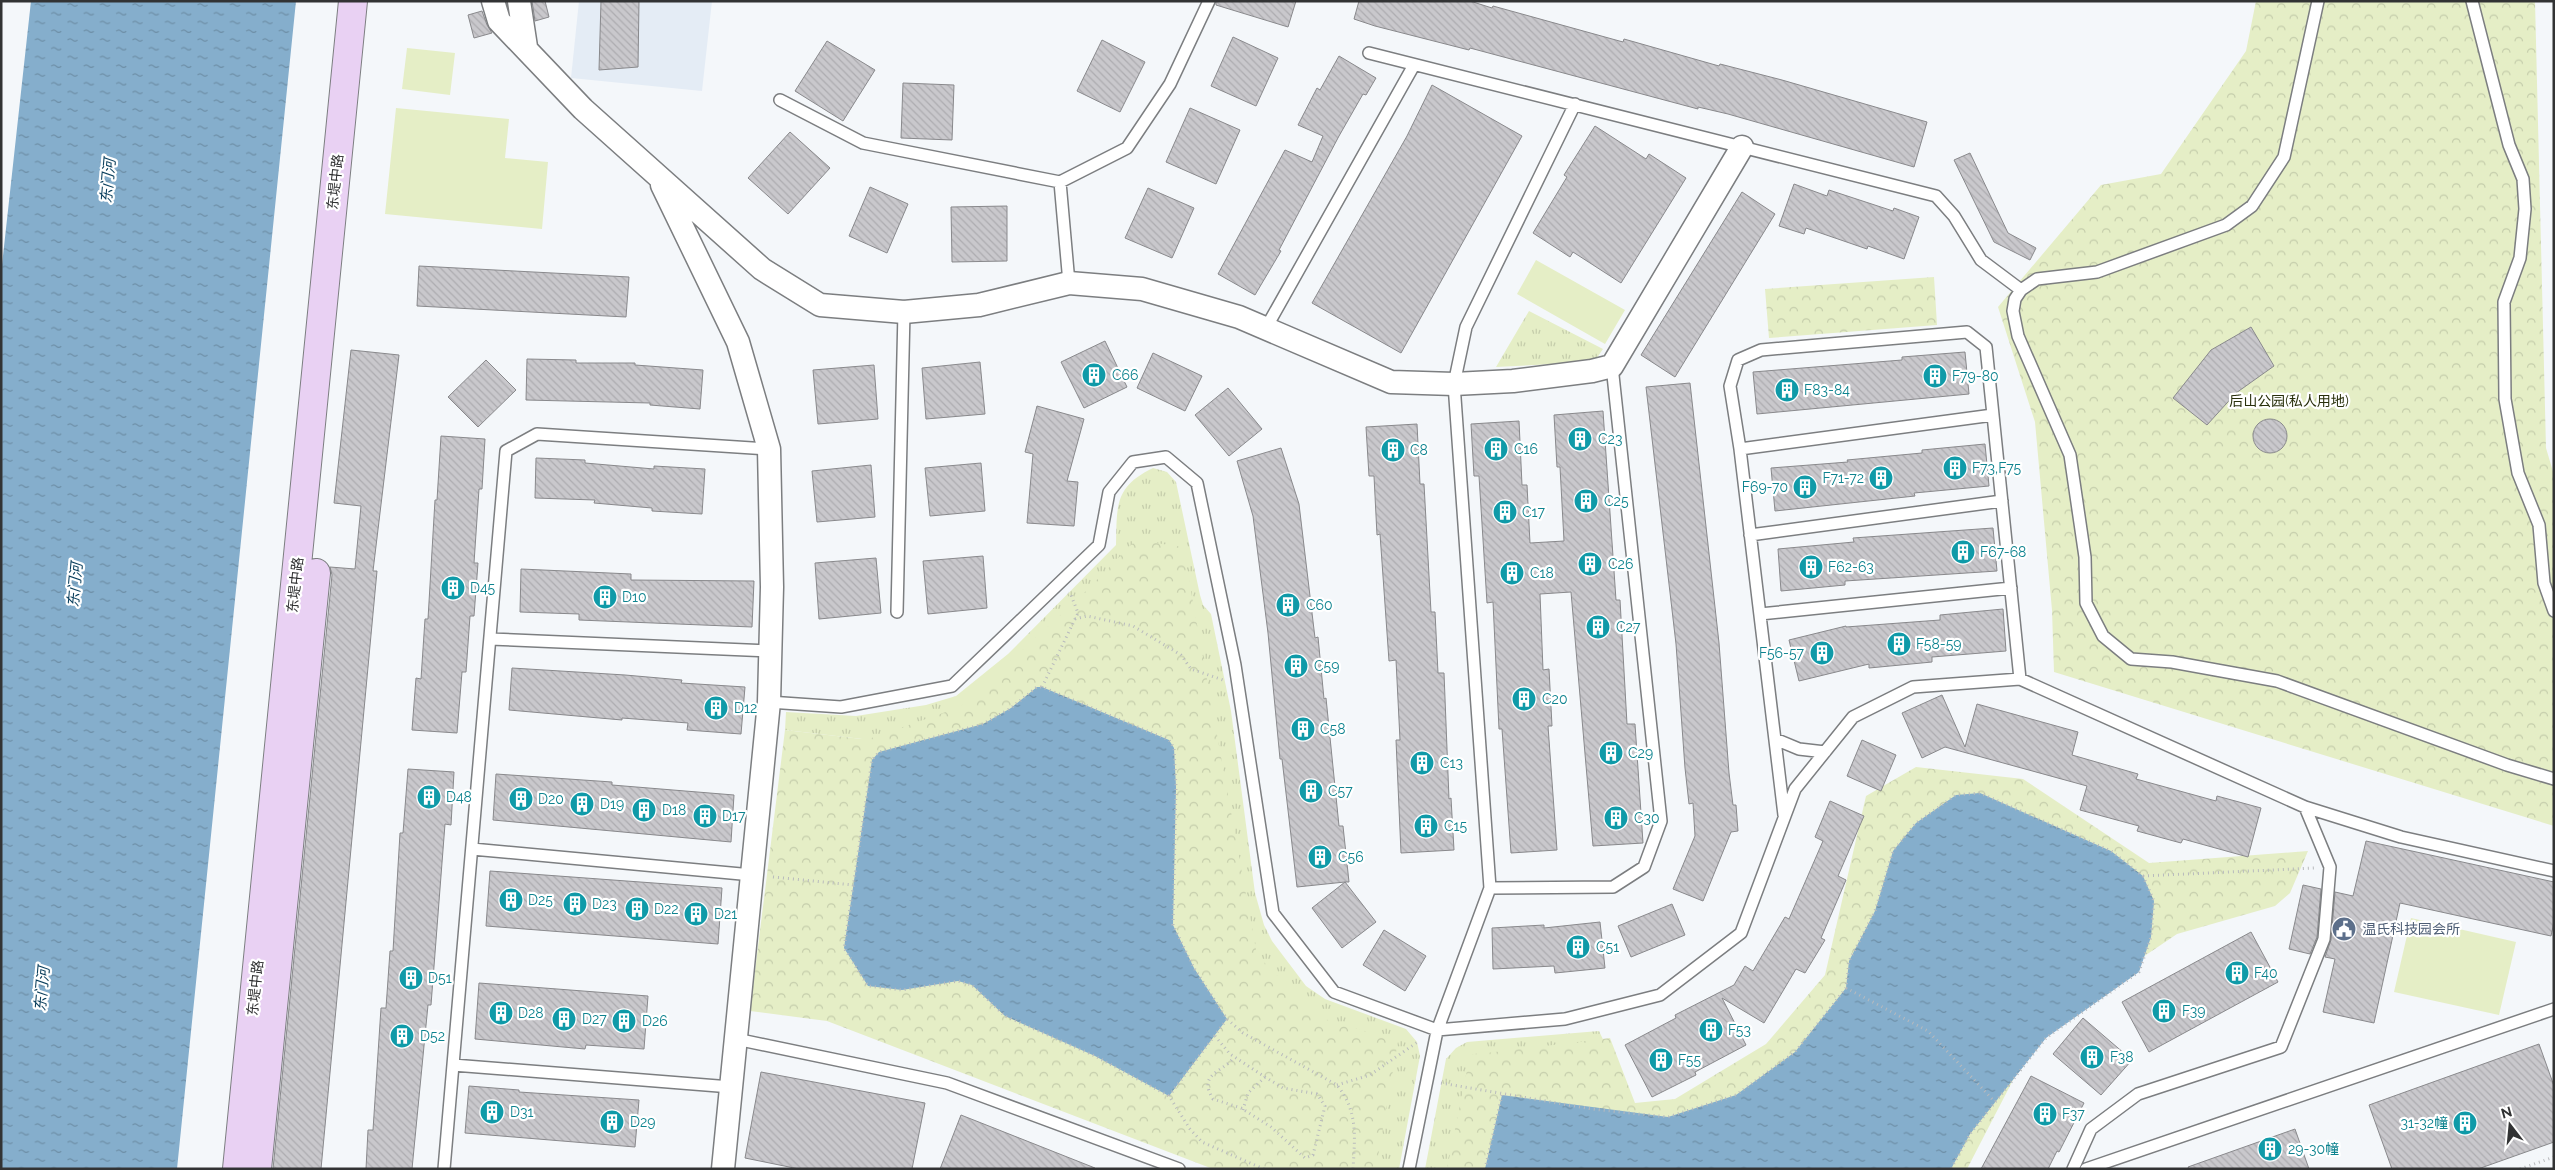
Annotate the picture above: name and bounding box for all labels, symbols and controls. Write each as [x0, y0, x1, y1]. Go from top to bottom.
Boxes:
street label: 东堤中路 [324, 153, 346, 211]
water label: 东门河 [97, 155, 119, 204]
building icon: C66 [1081, 362, 1107, 388]
building icon: F79-80 [1922, 363, 1948, 389]
place label: C66 [1112, 367, 1139, 383]
place label: F79-80 [1952, 368, 1999, 384]
building icon: F83-84 [1774, 377, 1800, 403]
place label: F83-84 [1804, 382, 1850, 398]
park label: 后山公园(私人用地) [2229, 393, 2349, 409]
building icon: C23 [1567, 426, 1593, 452]
place label: C23 [1598, 431, 1622, 447]
building icon: C16 [1483, 436, 1509, 462]
building icon: C8 [1380, 437, 1406, 463]
place label: C16 [1514, 441, 1538, 457]
place label: C8 [1410, 442, 1428, 458]
building icon: F73,F75 [1942, 455, 1968, 481]
place label: F73,F75 [1972, 460, 2022, 476]
building icon: F71-72 [1868, 465, 1894, 491]
place label: F71-72 [1822, 470, 1864, 486]
building icon: F69-70 [1792, 474, 1818, 500]
place label: F69-70 [1742, 479, 1788, 495]
building icon: C25 [1573, 488, 1599, 514]
place label: C25 [1604, 493, 1629, 509]
building icon: C17 [1492, 499, 1518, 525]
place label: C17 [1522, 504, 1546, 520]
building icon: F67-68 [1950, 539, 1976, 565]
place label: F67-68 [1980, 544, 2026, 560]
building icon: C26 [1577, 551, 1603, 577]
building icon: F62-63 [1798, 554, 1824, 580]
street label: 东堤中路 [284, 556, 306, 614]
place label: C26 [1608, 556, 1633, 572]
water label: 东门河 [64, 559, 86, 608]
place label: F62-63 [1828, 559, 1874, 575]
building icon: C18 [1499, 560, 1525, 586]
place label: C18 [1530, 565, 1554, 581]
building icon: D45 [440, 575, 466, 601]
place label: D45 [470, 580, 496, 596]
building icon: D10 [592, 584, 618, 610]
place label: D10 [622, 589, 647, 605]
building icon: C60 [1275, 592, 1301, 618]
place label: C60 [1306, 597, 1333, 613]
building icon: C27 [1585, 614, 1611, 640]
place label: C27 [1616, 619, 1641, 635]
building icon: F58-59 [1886, 631, 1912, 657]
place label: F58-59 [1916, 636, 1962, 652]
building icon: F56-57 [1809, 640, 1835, 666]
place label: F56-57 [1759, 645, 1804, 661]
building icon: C59 [1283, 653, 1309, 679]
place label: C59 [1314, 658, 1339, 674]
building icon: C20 [1511, 686, 1537, 712]
place label: C20 [1542, 691, 1567, 707]
building icon: D12 [703, 695, 729, 721]
place label: D12 [734, 700, 757, 716]
building icon: C58 [1290, 716, 1316, 742]
place label: C58 [1320, 721, 1346, 737]
building icon: C29 [1598, 740, 1624, 766]
place label: C29 [1628, 745, 1653, 761]
building icon: C13 [1409, 750, 1435, 776]
place label: C13 [1440, 755, 1463, 771]
building icon: C57 [1298, 778, 1324, 804]
place label: C57 [1328, 783, 1353, 799]
building icon: D48 [416, 784, 442, 810]
building icon: D20 [508, 786, 534, 812]
place label: D48 [446, 789, 472, 805]
place label: D20 [538, 791, 564, 807]
building icon: D19 [569, 791, 595, 817]
place label: D19 [600, 796, 624, 812]
building icon: D18 [631, 797, 657, 823]
place label: D18 [662, 802, 686, 818]
building icon: D17 [692, 803, 718, 829]
building icon: C30 [1603, 805, 1629, 831]
place label: D17 [722, 808, 746, 824]
place label: C30 [1634, 810, 1660, 826]
building icon: C15 [1413, 813, 1439, 839]
place label: C15 [1444, 818, 1468, 834]
building icon: C56 [1307, 844, 1333, 870]
place label: C56 [1338, 849, 1364, 865]
building icon: D25 [498, 887, 524, 913]
building icon: D23 [562, 891, 588, 917]
place label: D25 [528, 892, 553, 908]
place label: D23 [592, 896, 617, 912]
building icon: D22 [624, 896, 650, 922]
place label: D22 [654, 901, 679, 917]
building icon: D21 [683, 901, 709, 927]
place label: D21 [714, 906, 737, 922]
public building icon: 温氏科技园会所 [2331, 916, 2357, 942]
place label: 温氏科技园会所 [2362, 921, 2460, 937]
building icon: C51 [1565, 934, 1591, 960]
place label: C51 [1596, 939, 1619, 955]
street label: 东堤中路 [244, 959, 266, 1017]
building icon: F40 [2224, 960, 2250, 986]
water label: 东门河 [31, 963, 53, 1012]
building icon: D51 [398, 965, 424, 991]
place label: F40 [2254, 965, 2278, 981]
place label: D51 [428, 970, 452, 986]
building icon: F39 [2151, 998, 2177, 1024]
building icon: D28 [488, 1000, 514, 1026]
place label: F39 [2182, 1003, 2206, 1019]
place label: D28 [518, 1005, 544, 1021]
building icon: D27 [551, 1006, 577, 1032]
building icon: D26 [611, 1008, 637, 1034]
place label: D27 [582, 1011, 607, 1027]
place label: D26 [642, 1013, 668, 1029]
building icon: F53 [1698, 1017, 1724, 1043]
place label: F53 [1728, 1022, 1751, 1038]
building icon: D52 [389, 1023, 415, 1049]
place label: D52 [420, 1028, 445, 1044]
building icon: F38 [2079, 1044, 2105, 1070]
building icon: F55 [1648, 1047, 1674, 1073]
place label: F38 [2110, 1049, 2134, 1065]
place label: F55 [1678, 1052, 1701, 1068]
building icon: D31 [479, 1099, 505, 1125]
north arrow [2485, 1100, 2535, 1150]
building icon: F37 [2032, 1101, 2058, 1127]
text: N [2499, 1103, 2514, 1122]
place label: D31 [510, 1104, 533, 1120]
place label: F37 [2062, 1106, 2085, 1122]
building icon: D29 [599, 1109, 625, 1135]
building icon: 31-32幢 [2452, 1110, 2478, 1136]
place label: D29 [630, 1114, 656, 1130]
place label: 31-32幢 [2401, 1115, 2448, 1131]
building icon: 29-30幢 [2257, 1136, 2283, 1162]
place label: 29-30幢 [2288, 1141, 2339, 1157]

